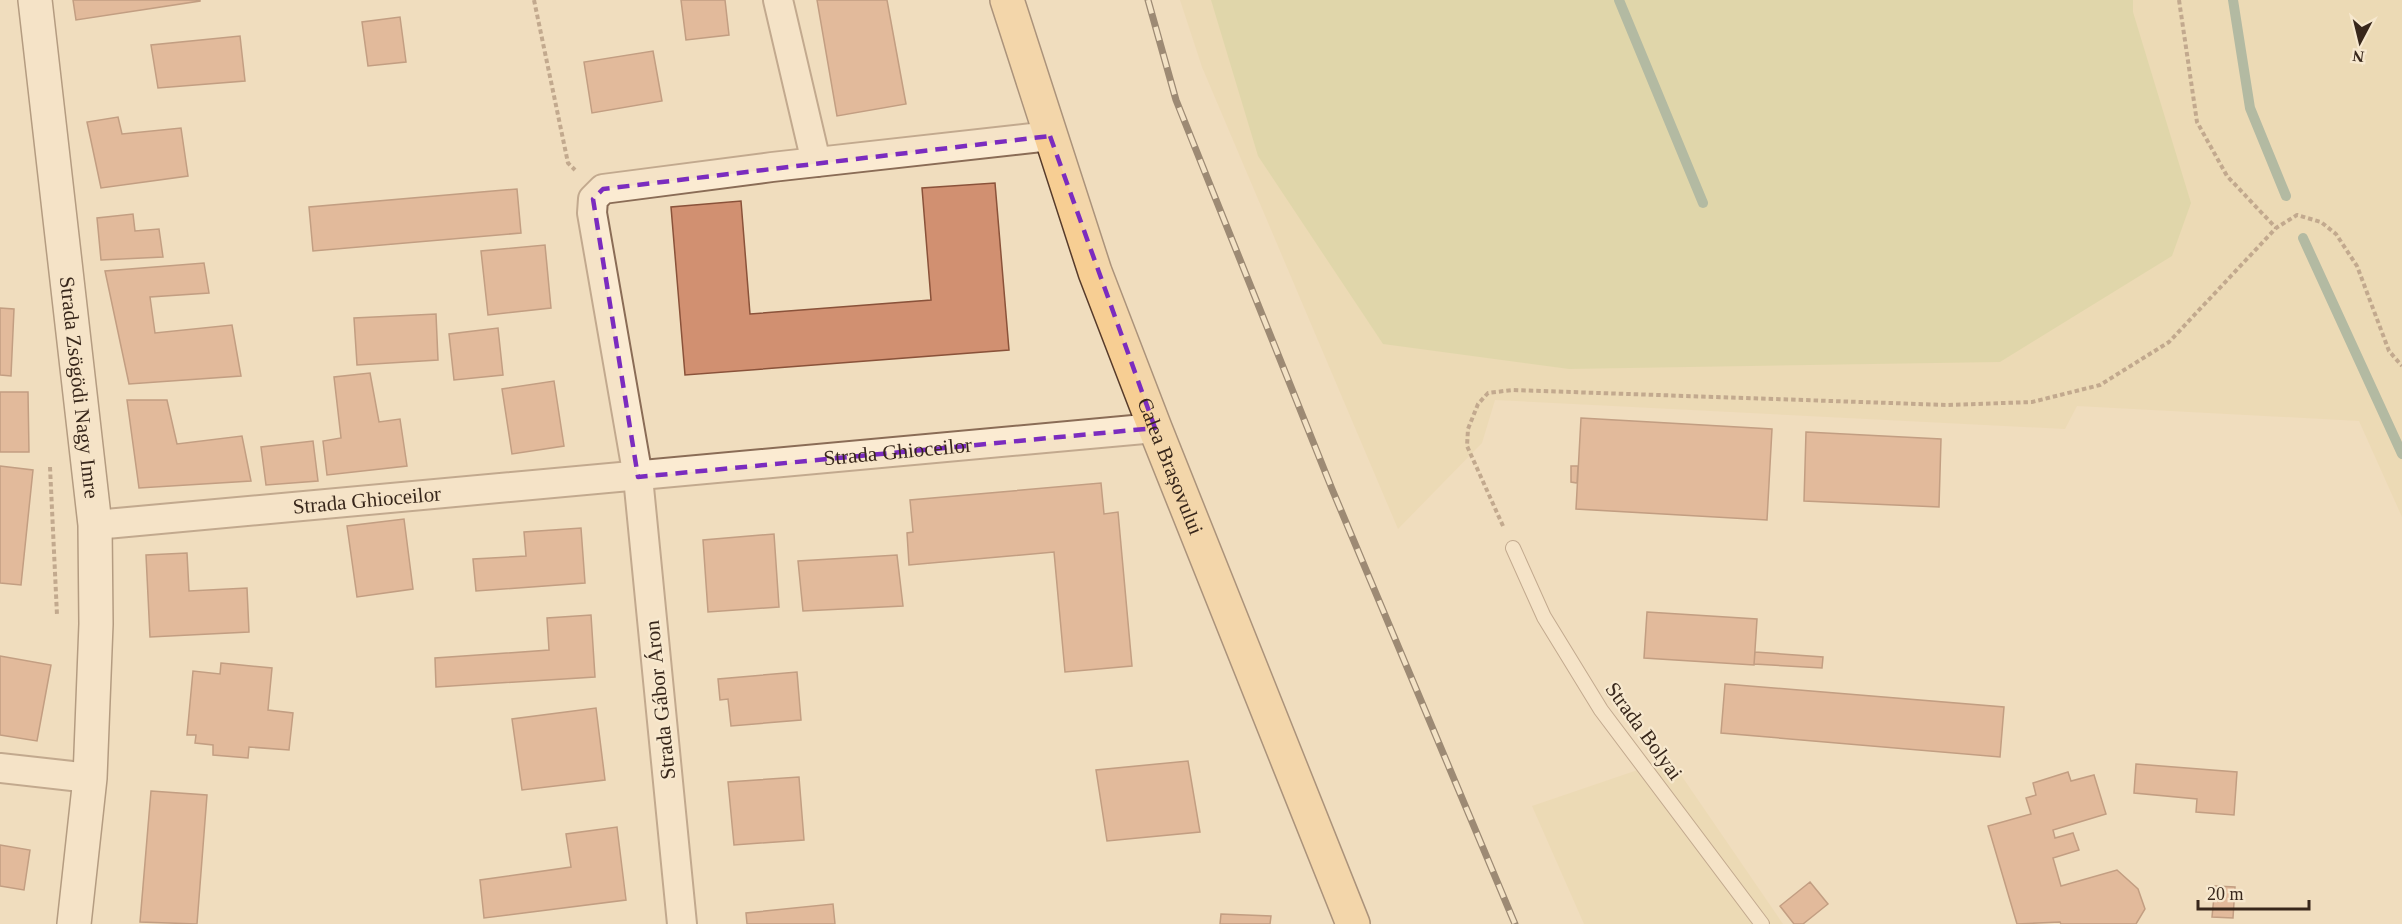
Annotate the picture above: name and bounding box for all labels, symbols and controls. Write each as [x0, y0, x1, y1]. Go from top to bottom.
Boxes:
north arrow [2330, 12, 2390, 72]
text: N [2351, 47, 2365, 66]
street label: Strada Zsögödi Nagy Imre [55, 275, 104, 500]
street label: Calea Brașovului [1132, 394, 1208, 538]
street label: Strada Ghioceilor [822, 433, 973, 470]
street label: Strada Ghioceilor [292, 481, 442, 519]
street label: Strada Gábor Áron [640, 619, 680, 781]
street label: Strada Bolyai [1601, 677, 1688, 785]
scale bar [2198, 873, 2309, 911]
text: 20 m [2207, 884, 2244, 904]

